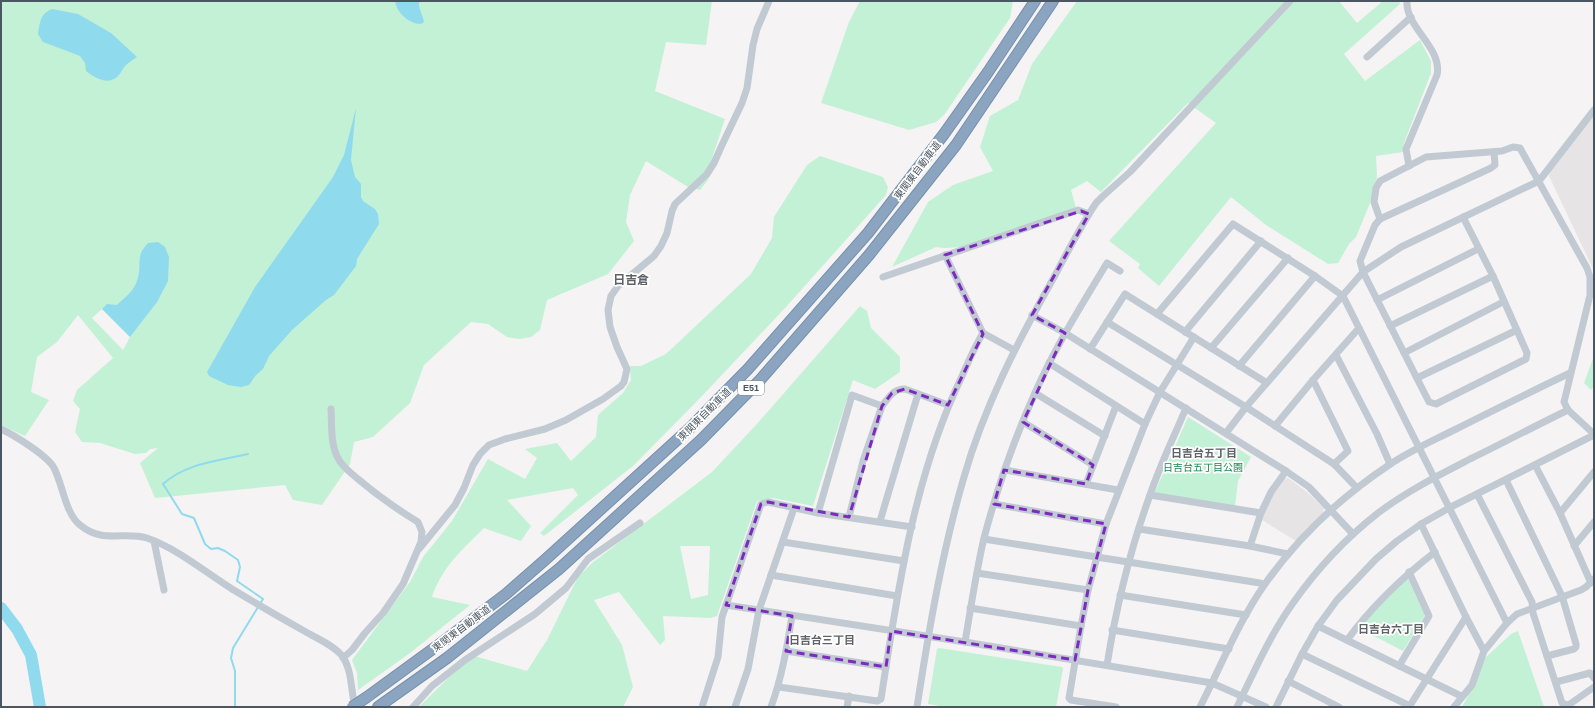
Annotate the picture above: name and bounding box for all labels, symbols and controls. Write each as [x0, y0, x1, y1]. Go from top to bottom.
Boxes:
street label: 東関東自動車道 [892, 139, 943, 202]
district label: 日吉倉 [613, 273, 649, 287]
road number: E51 [738, 381, 764, 395]
street label: 東関東自動車道 [676, 386, 733, 443]
district label: 日吉台五丁目 [1171, 447, 1237, 459]
park label: 日吉台五丁目公園 [1163, 462, 1243, 473]
street label: 東関東自動車道 [430, 603, 493, 654]
district label: 日吉台六丁目 [1358, 623, 1424, 635]
district label: 日吉台三丁目 [789, 634, 855, 646]

